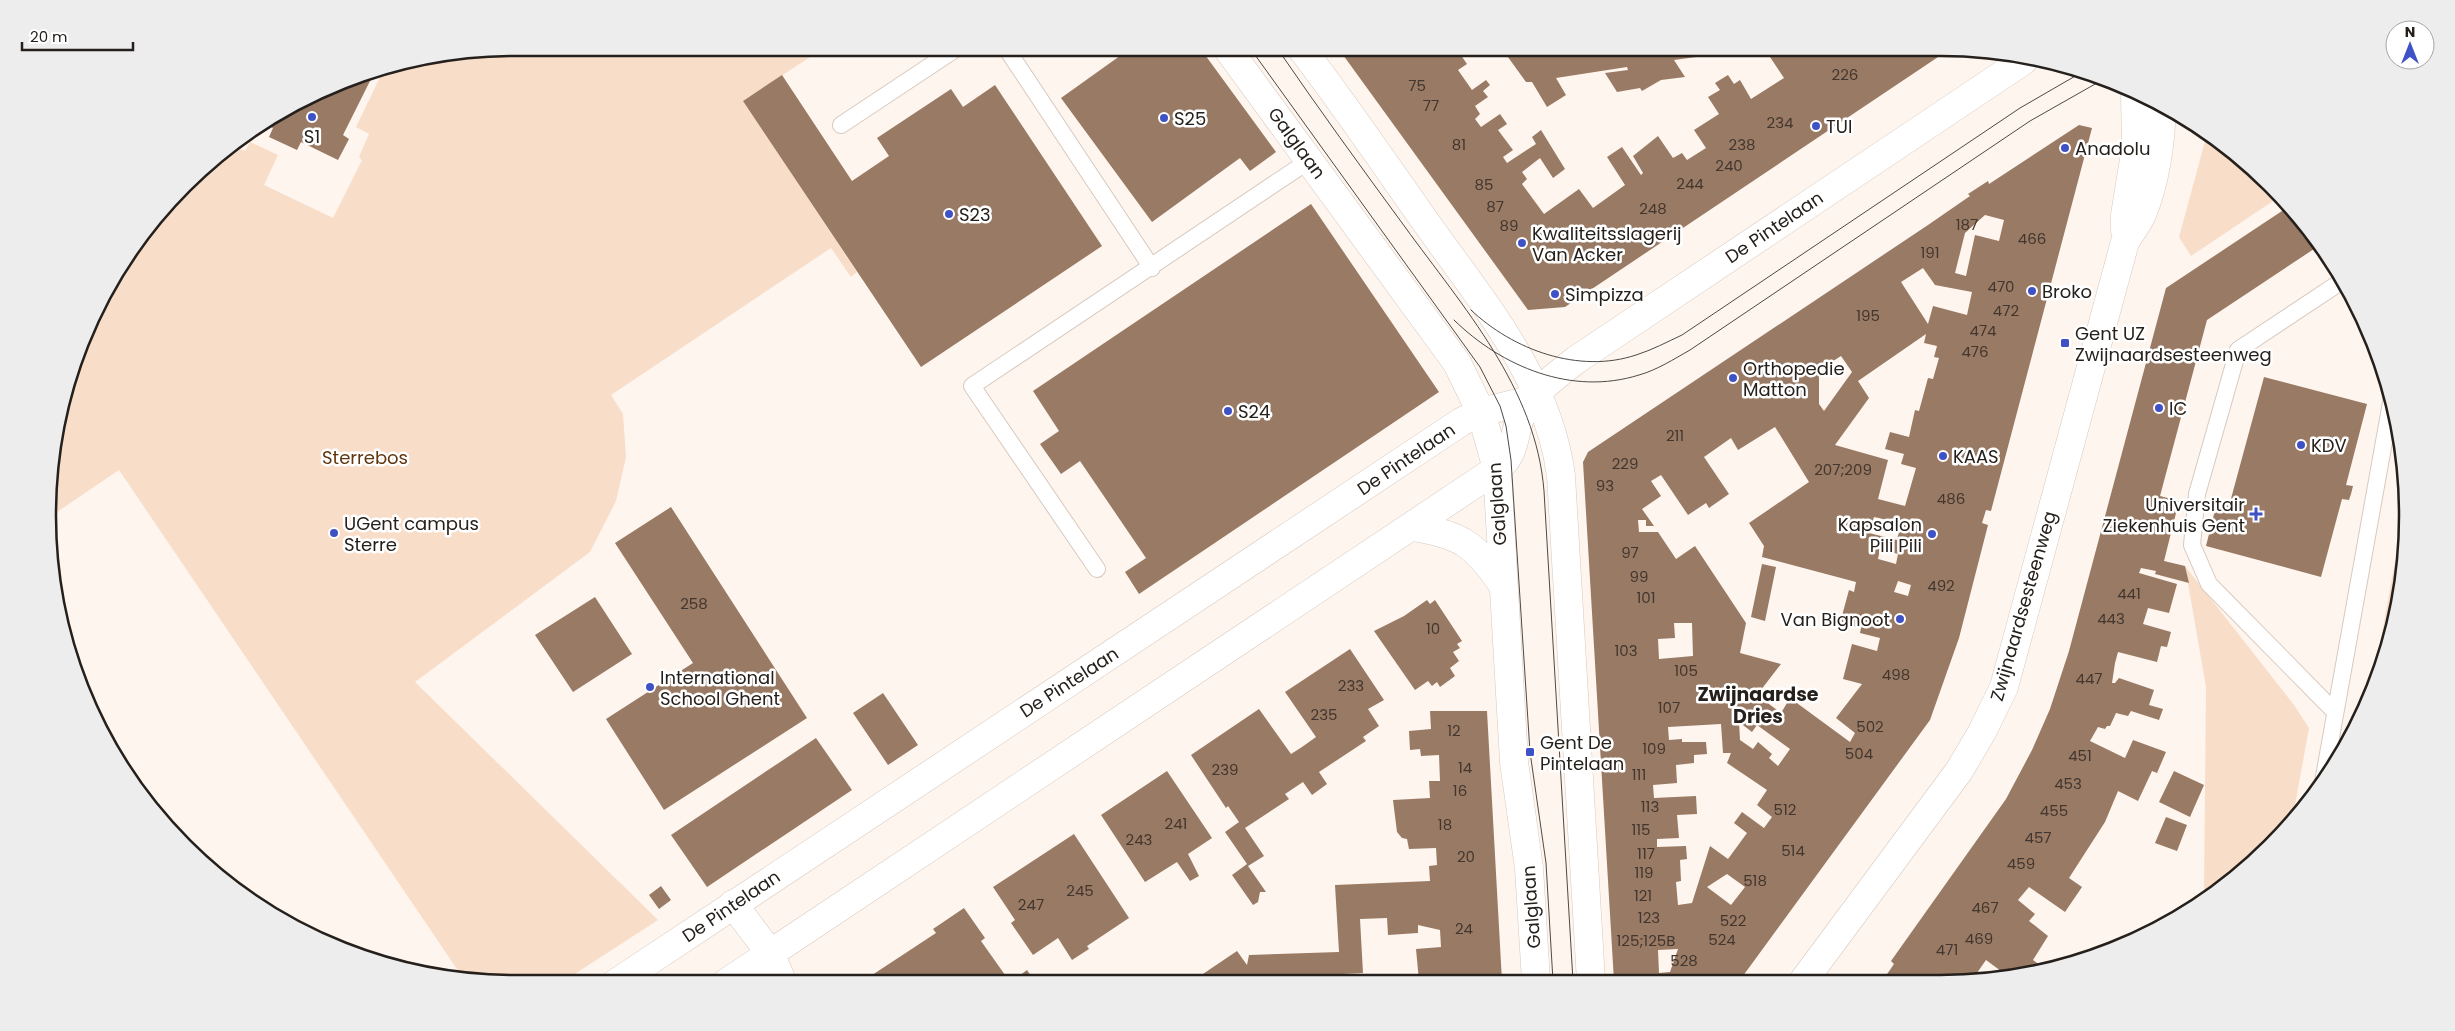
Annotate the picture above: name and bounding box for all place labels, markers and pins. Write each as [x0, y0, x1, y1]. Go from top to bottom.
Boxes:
place label: S25 [1174, 106, 1206, 131]
marker: S1 [306, 111, 318, 123]
marker: S25 [1158, 112, 1170, 124]
place label: TUI [1826, 114, 1852, 139]
marker: TUI [1810, 120, 1822, 132]
place label: S1 [304, 124, 320, 149]
place label: Anadolu [2075, 136, 2150, 161]
marker: Anadolu [2059, 142, 2071, 154]
place label: S23 [959, 202, 991, 227]
marker: S23 [943, 208, 955, 220]
place label: Kwaliteitsslagerij Van Acker [1532, 221, 1682, 267]
marker: Kwaliteitsslagerij Van Acker [1516, 237, 1528, 249]
place label: Broko [2042, 279, 2092, 304]
place label: Simpizza [1565, 282, 1644, 307]
marker: Broko [2026, 285, 2038, 297]
marker: Simpizza [1549, 288, 1561, 300]
place label: Gent UZ Zwijnaardsesteenweg [2075, 321, 2272, 367]
marker: Gent UZ Zwijnaardsesteenweg [2059, 337, 2071, 349]
place label: Orthopedie Matton [1743, 356, 1845, 402]
marker: Orthopedie Matton [1727, 372, 1739, 384]
place label: IC [2169, 396, 2187, 421]
place label: S24 [1238, 399, 1270, 424]
marker: IC [2153, 402, 2165, 414]
marker: S24 [1222, 405, 1234, 417]
place label: KDV [2311, 433, 2347, 458]
marker: KDV [2295, 439, 2307, 451]
place label: KAAS [1953, 444, 1999, 469]
marker: KAAS [1937, 450, 1949, 462]
place label: Universitair Ziekenhuis Gent [2103, 492, 2245, 538]
marker: Universitair Ziekenhuis Gent [2249, 507, 2263, 521]
place label: UGent campus Sterre [344, 511, 479, 557]
place label: Kapsalon Pili Pili [1838, 512, 1922, 558]
marker: UGent campus Sterre [328, 527, 340, 539]
marker: Kapsalon Pili Pili [1926, 528, 1938, 540]
place label: Van Bignoot [1781, 607, 1890, 632]
marker: Van Bignoot [1894, 613, 1906, 625]
place label: International School Ghent [660, 665, 780, 711]
marker: International School Ghent [644, 681, 656, 693]
place label: Gent De Pintelaan [1540, 730, 1624, 776]
marker: Gent De Pintelaan [1524, 746, 1536, 758]

